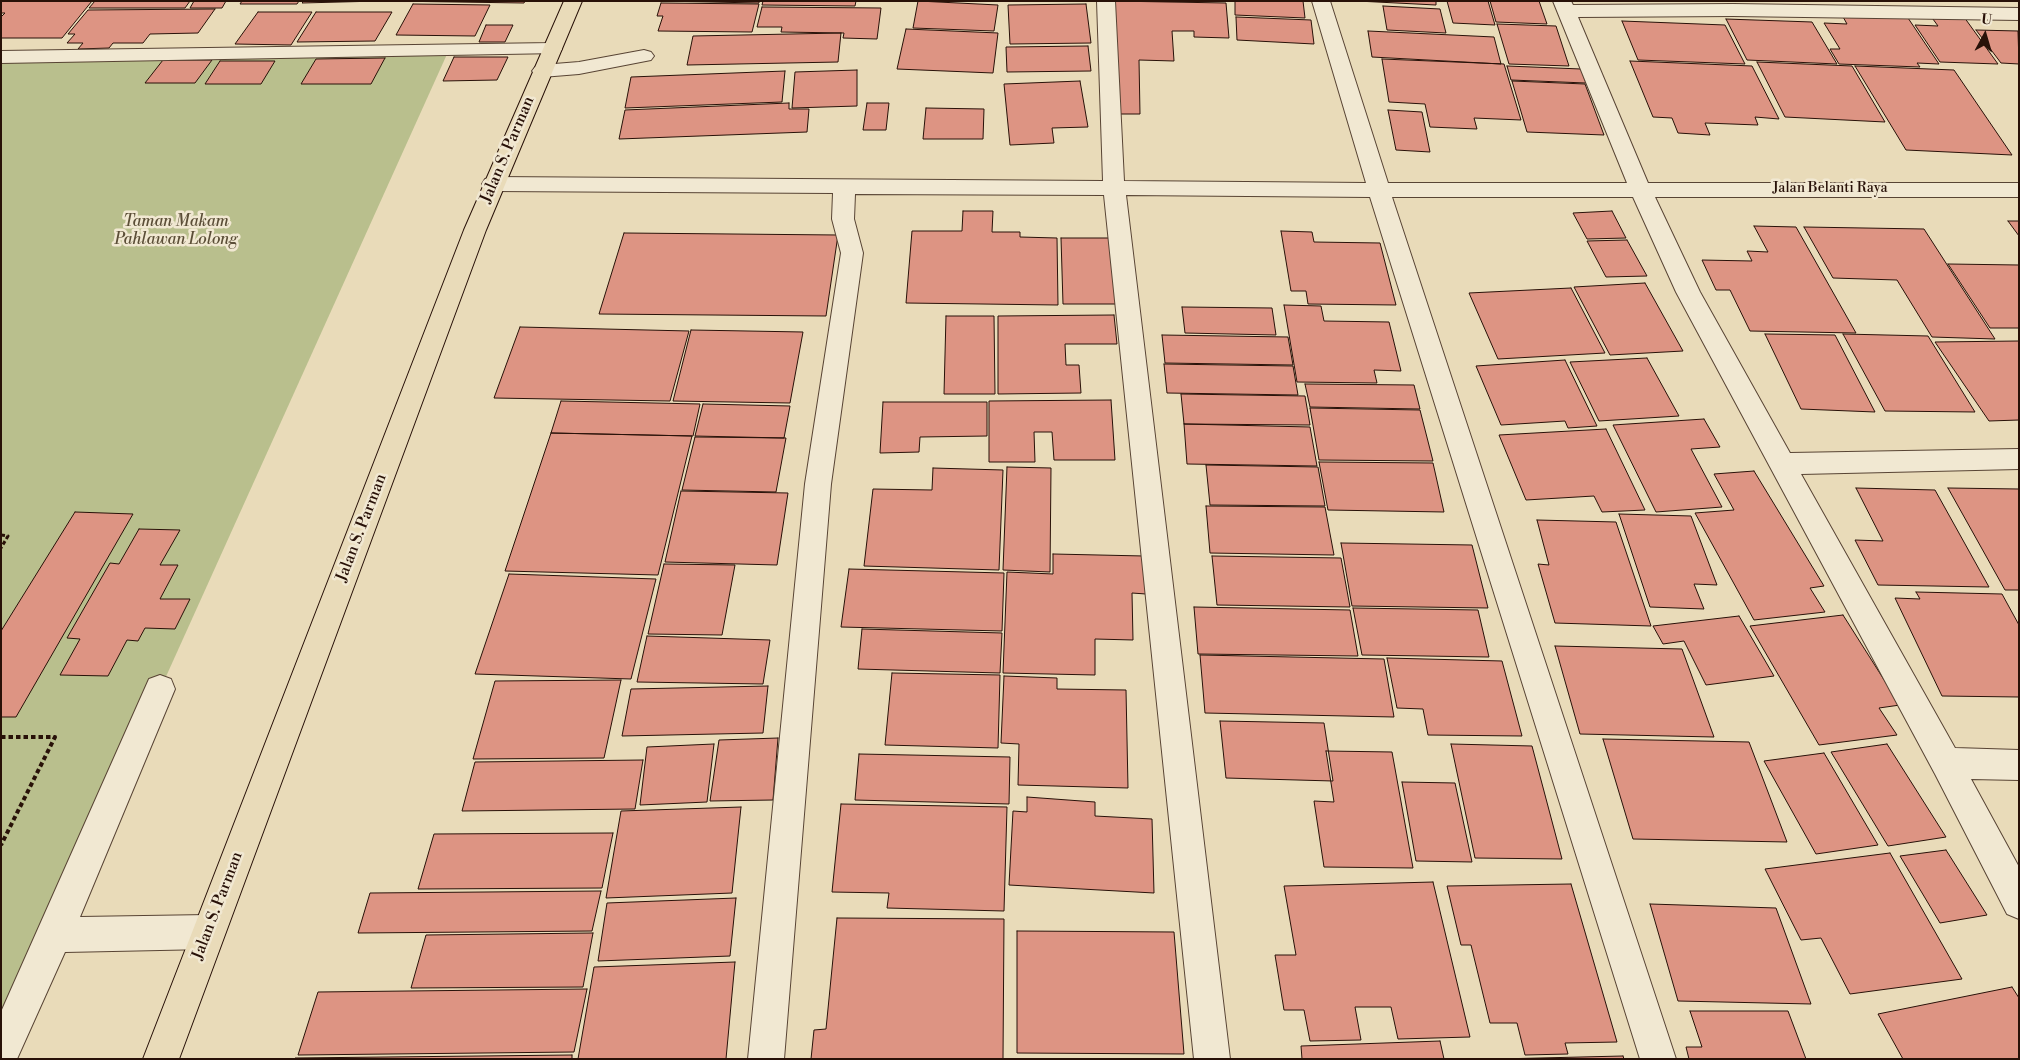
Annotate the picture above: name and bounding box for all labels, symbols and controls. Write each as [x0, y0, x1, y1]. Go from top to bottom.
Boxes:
north arrow [1960, 10, 2010, 60]
text: U [1980, 11, 1993, 30]
street label: Jalan S. Parman [477, 94, 539, 206]
street label: Jalan Belanti Raya [1772, 181, 1888, 197]
park label: Taman Makam Pahlawan Lolong [115, 212, 237, 250]
street label: Jalan S. Parman [333, 471, 391, 585]
street label: Jalan S. Parman [189, 849, 247, 963]

